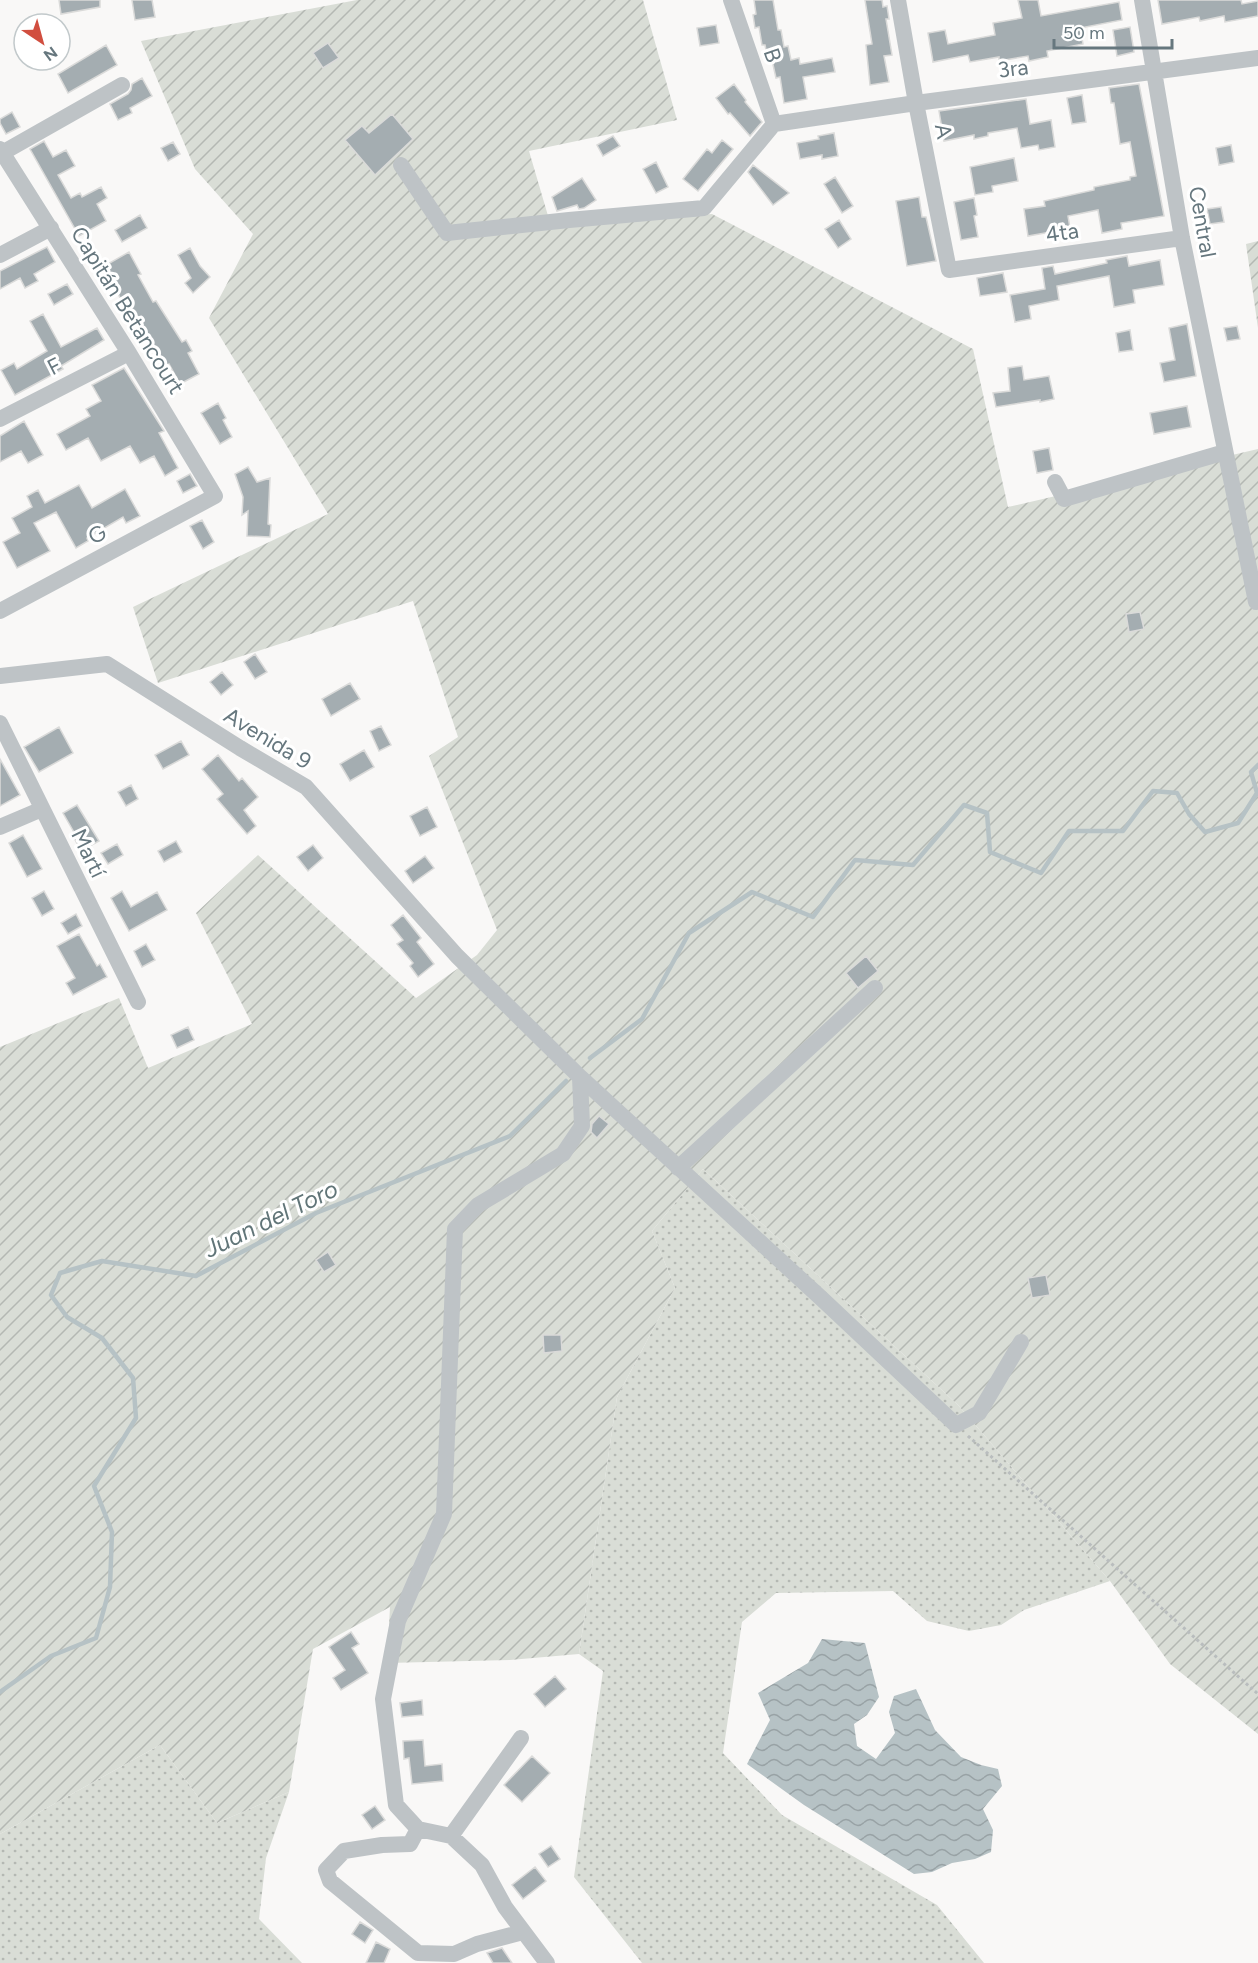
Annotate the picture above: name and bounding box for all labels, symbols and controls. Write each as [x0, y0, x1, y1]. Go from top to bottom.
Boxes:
north arrow [12, 12, 72, 72]
scale bar [1054, 12, 1172, 50]
text: 50 m [1063, 22, 1105, 44]
text: N [40, 42, 61, 65]
street label: B [758, 44, 787, 66]
street label: 3ra [996, 53, 1030, 84]
street label: A [929, 121, 958, 141]
street label: Central [1183, 184, 1222, 260]
street label: 4ta [1044, 217, 1080, 248]
street label: Capitán Betancourt [65, 222, 190, 399]
street label: F [43, 352, 66, 381]
street label: G [84, 519, 111, 550]
street label: Avenida 9 [219, 702, 316, 775]
street label: Martí [65, 825, 112, 883]
water label: Juan del Toro [198, 1174, 343, 1264]

